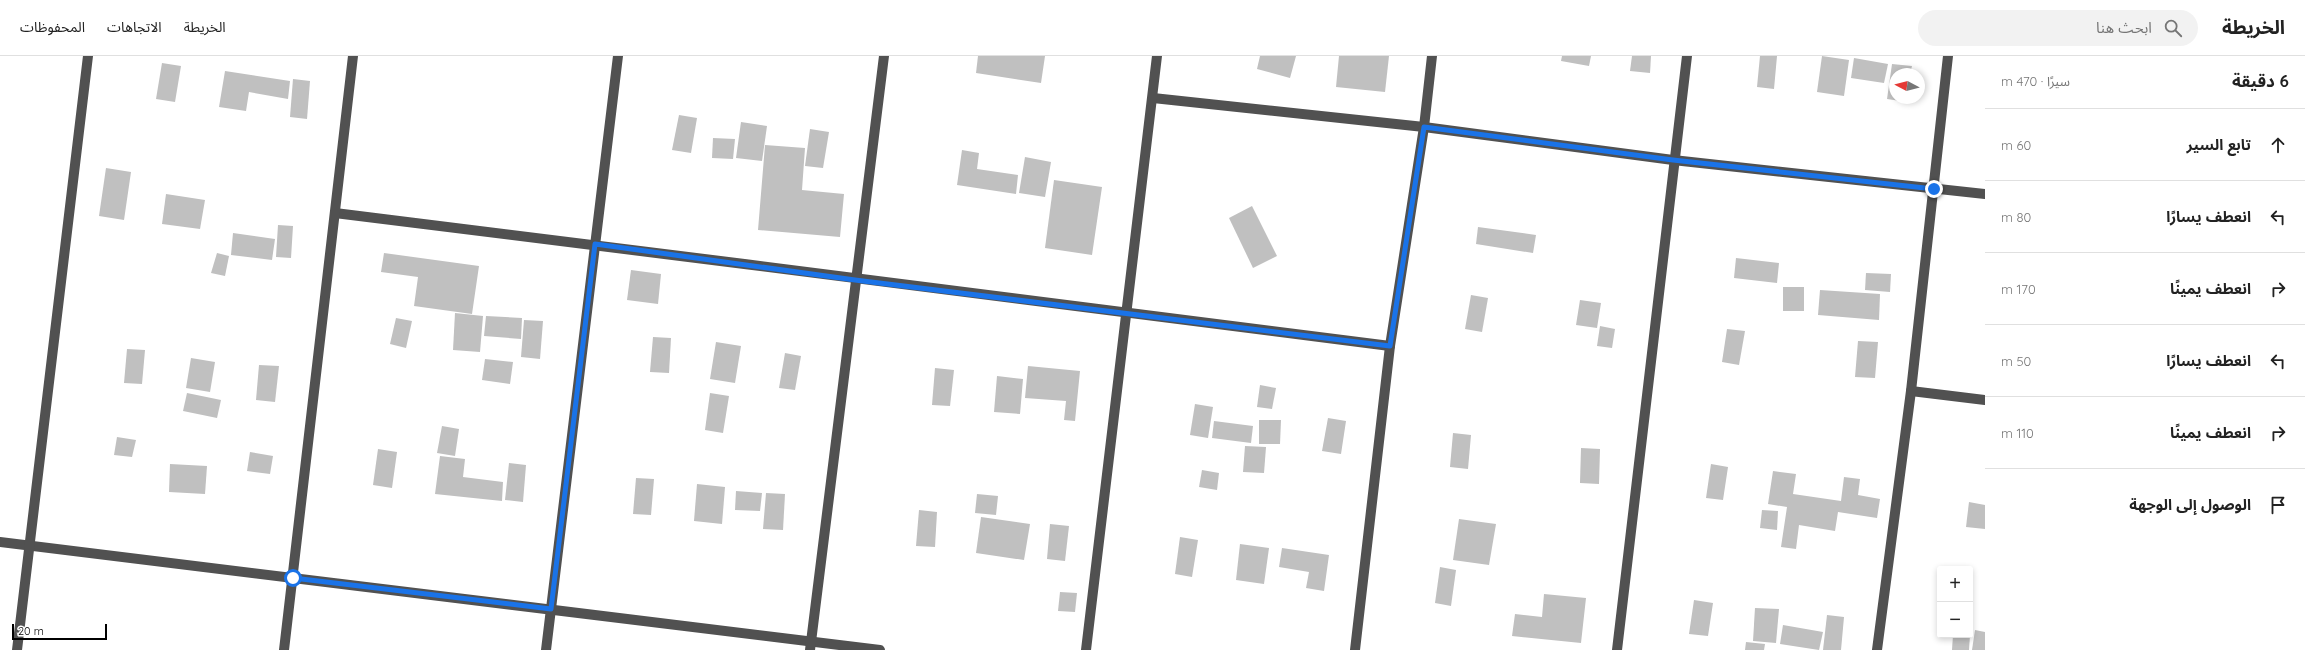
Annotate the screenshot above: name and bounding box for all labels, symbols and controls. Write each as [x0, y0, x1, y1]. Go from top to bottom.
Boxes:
search box [1918, 10, 2198, 46]
text: الخريطة [2222, 15, 2285, 39]
icon: search [2162, 17, 2184, 39]
text: المحفوظات [20, 18, 85, 36]
text: الاتجاهات [107, 18, 162, 36]
text: الخريطة [184, 18, 226, 36]
text: ابحث هنا [2096, 18, 2152, 37]
north arrow [1889, 68, 1925, 104]
text: 6 دقيقة [2232, 70, 2289, 91]
text: سيرًا · 470 m [2001, 73, 2070, 89]
icon: ahead [2267, 134, 2289, 156]
text: تابع السير [2187, 135, 2251, 154]
text: 60 m [2001, 137, 2031, 153]
route end [1925, 180, 1943, 198]
icon: left [2267, 206, 2289, 228]
text: انعطف يسارًا [2166, 207, 2251, 226]
text: 80 m [2001, 209, 2031, 225]
icon: right [2267, 278, 2289, 300]
text: انعطف يمينًا [2170, 279, 2251, 298]
text: 170 m [2001, 281, 2036, 297]
icon: left [2267, 350, 2289, 372]
text: انعطف يسارًا [2166, 351, 2251, 370]
text: 50 m [2001, 353, 2031, 369]
icon: right [2267, 422, 2289, 444]
text: انعطف يمينًا [2170, 423, 2251, 442]
text: 110 m [2001, 425, 2034, 441]
icon: arrive [2267, 494, 2289, 516]
text: الوصول إلى الوجهة [2129, 495, 2251, 514]
map controls [1937, 566, 1973, 638]
button: + [1937, 566, 1973, 602]
route start [284, 569, 302, 587]
button: − [1937, 602, 1973, 638]
scale bar [12, 622, 107, 641]
text: 20 m [18, 624, 44, 638]

